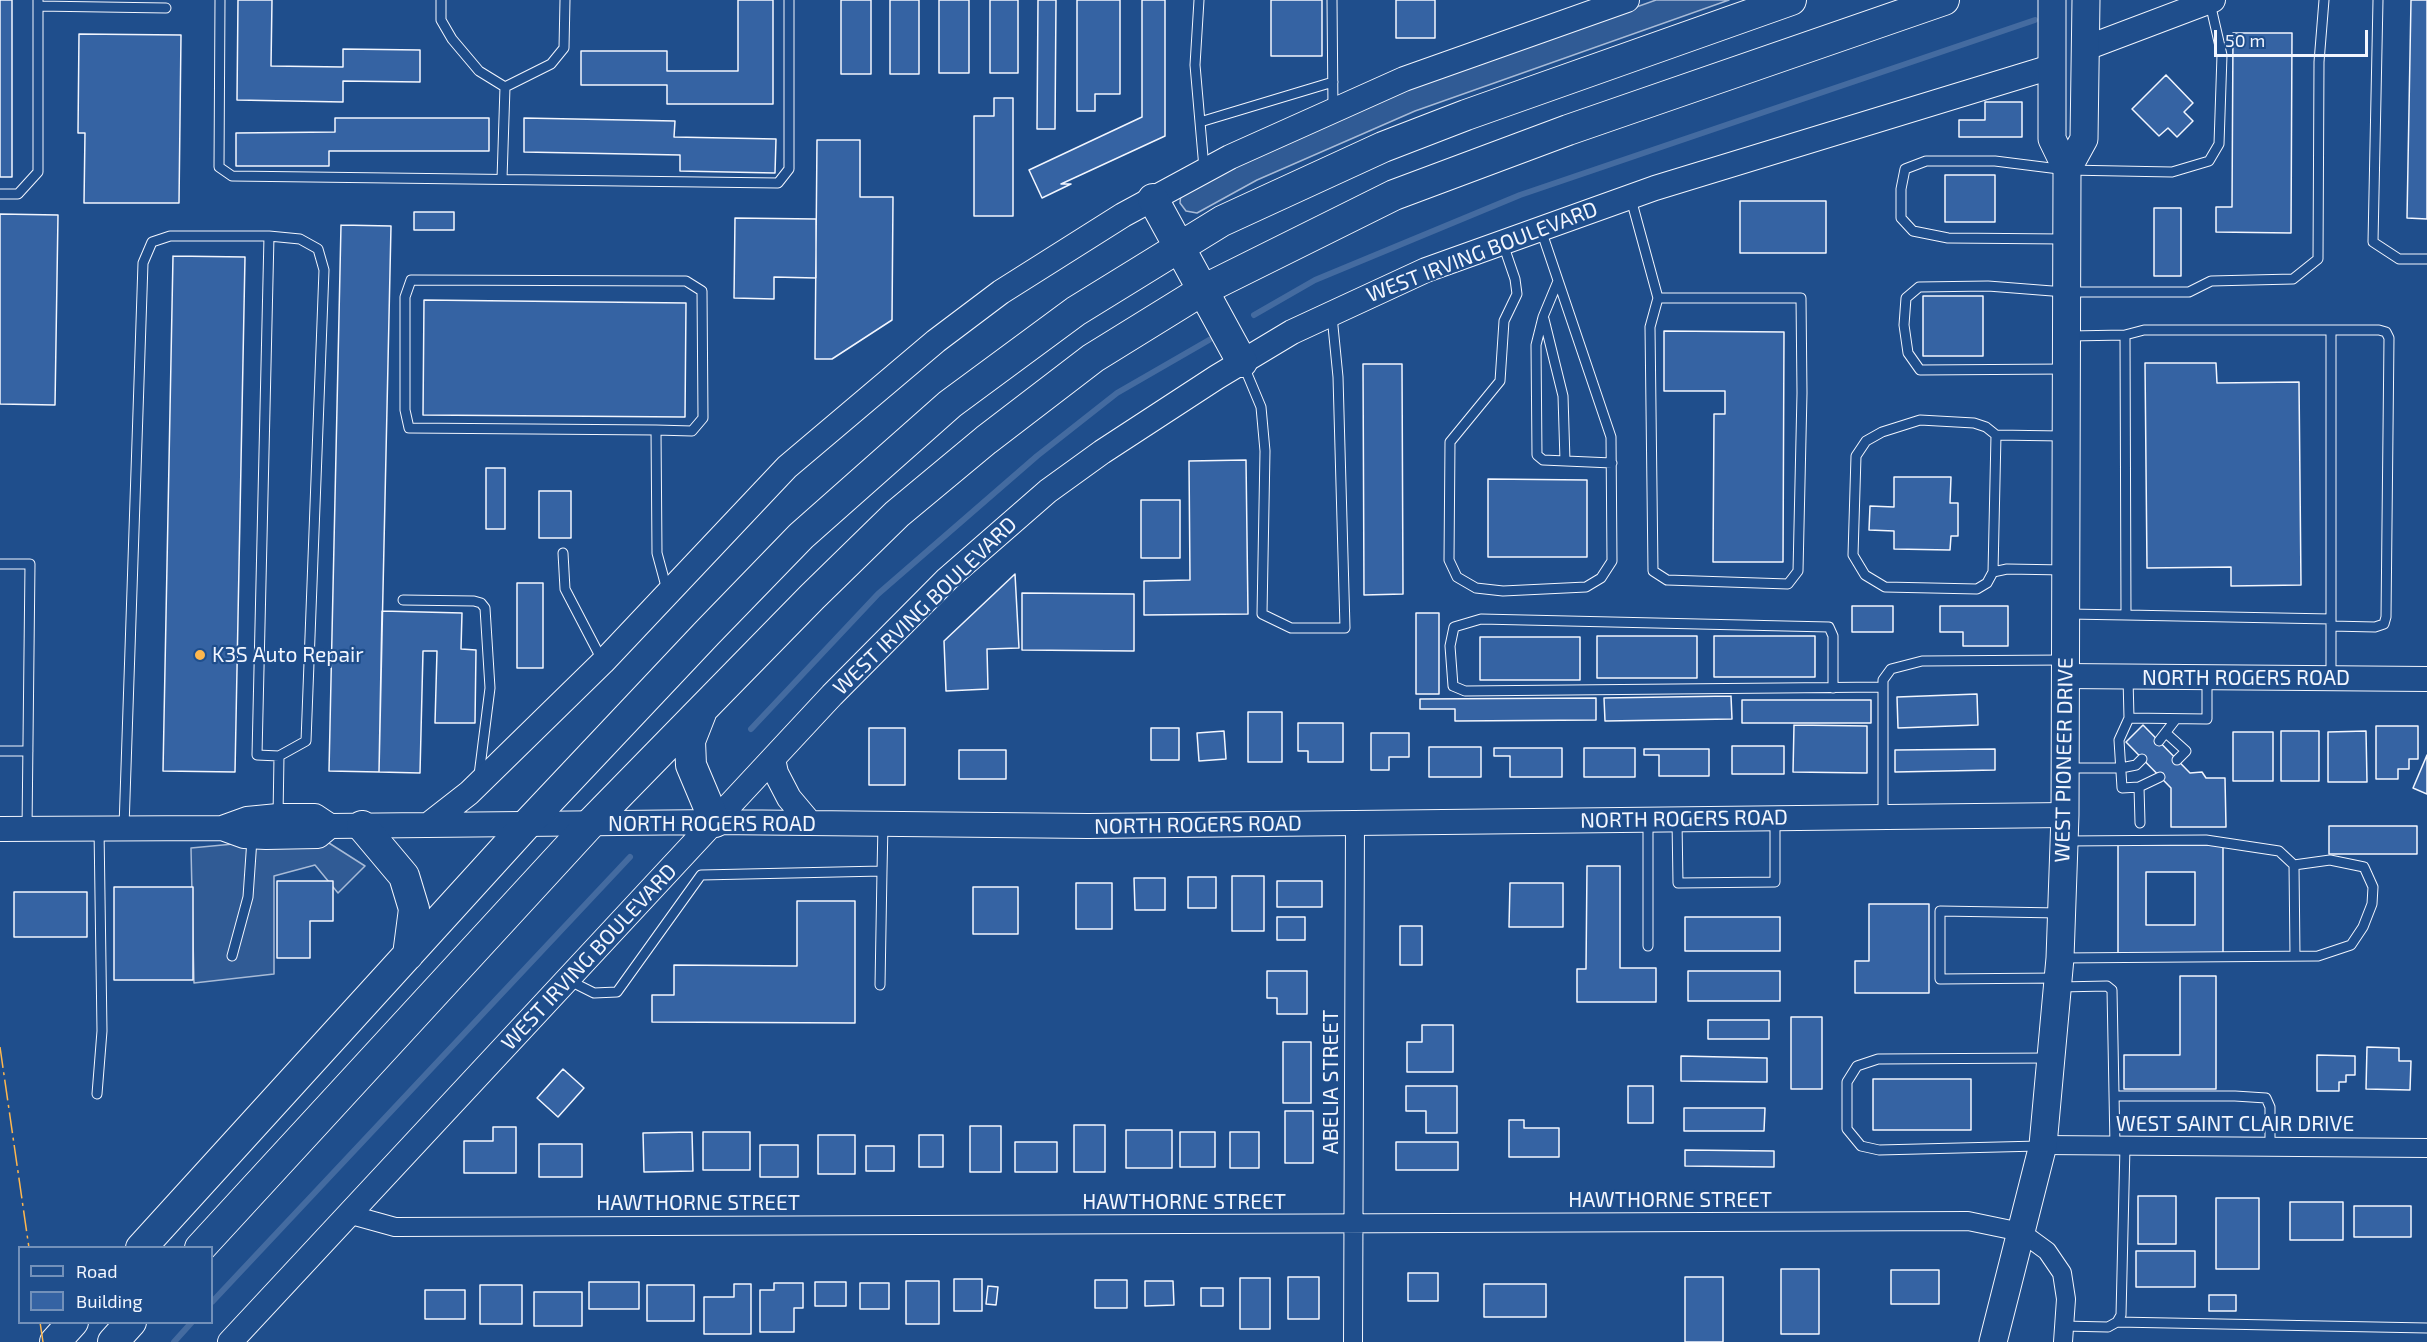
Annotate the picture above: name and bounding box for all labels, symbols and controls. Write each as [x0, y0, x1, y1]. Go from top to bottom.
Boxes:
scale bar [2217, 18, 2372, 56]
text: 50 m [2225, 29, 2265, 51]
street label: WEST IRVING BOULEVARD [1363, 196, 1601, 308]
street label: WEST IRVING BOULEVARD [828, 512, 1022, 700]
place label: K3S Auto Repair [212, 642, 364, 668]
marker: K3S Auto Repair [193, 648, 207, 662]
street label: WEST PIONEER DRIVE [2050, 657, 2078, 863]
street label: NORTH ROGERS ROAD [2142, 665, 2350, 691]
street label: NORTH ROGERS ROAD [1580, 805, 1788, 833]
street label: NORTH ROGERS ROAD [608, 811, 816, 837]
street label: NORTH ROGERS ROAD [1094, 811, 1302, 839]
street label: WEST IRVING BOULEVARD [496, 859, 682, 1055]
street label: ABELIA STREET [1318, 1010, 1344, 1154]
street label: WEST SAINT CLAIR DRIVE [2116, 1111, 2354, 1137]
street label: HAWTHORNE STREET [1568, 1187, 1772, 1213]
street label: HAWTHORNE STREET [1082, 1189, 1286, 1215]
street label: HAWTHORNE STREET [596, 1190, 800, 1216]
legend [18, 1246, 213, 1324]
text: Road [76, 1260, 117, 1282]
text: Building [76, 1290, 143, 1312]

